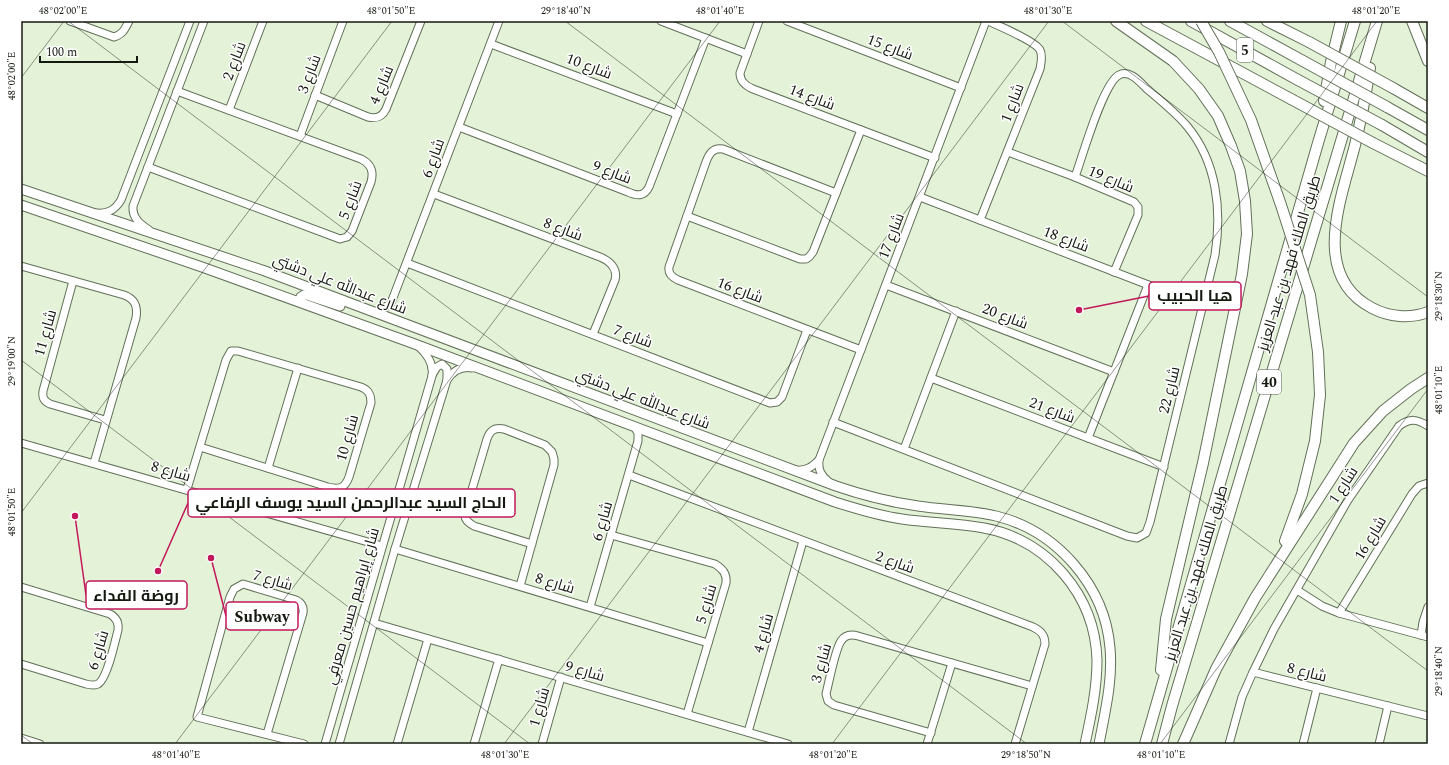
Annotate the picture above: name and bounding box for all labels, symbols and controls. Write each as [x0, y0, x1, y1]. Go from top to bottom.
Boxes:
text: 48°02'00"E [39, 3, 87, 19]
text: 48°01'50"E [367, 3, 415, 19]
text: 29°18'40"N [541, 3, 591, 19]
text: 48°01'40"E [696, 3, 744, 19]
text: 48°01'30"E [1024, 3, 1072, 19]
text: 48°01'20"E [1352, 3, 1400, 19]
street label: شارع 15 [863, 28, 916, 67]
scale bar [40, 38, 137, 64]
street label: شارع 2 [217, 38, 252, 84]
road number: 5 [1237, 38, 1253, 62]
text: 100 m [46, 43, 77, 62]
street label: شارع 10 [562, 47, 615, 86]
street label: شارع 3 [292, 51, 327, 97]
text: 48°02'00"E [4, 52, 20, 100]
street label: شارع 4 [363, 62, 400, 108]
street label: شارع 14 [785, 78, 838, 117]
street label: شارع 1 [995, 80, 1030, 126]
street label: شارع 6 [416, 135, 451, 181]
street label: شارع 9 [589, 155, 635, 190]
street label: شارع 19 [1084, 160, 1137, 199]
street label: طريق الملك فهد بن عبد العزيز [1251, 172, 1327, 355]
street label: شارع 5 [333, 177, 368, 223]
street label: شارع 17 [872, 210, 911, 263]
street label: شارع 8 [540, 212, 586, 247]
street label: شارع 18 [1039, 220, 1092, 259]
street label: شارع عبدالله علي دشتي [269, 248, 410, 321]
street label: شارع 16 [713, 271, 766, 310]
text: 29°18'30"N [1431, 271, 1447, 321]
callout: هيا الحبيب [1149, 282, 1241, 310]
text: هيا الحبيب [1157, 284, 1233, 308]
street label: شارع 20 [978, 297, 1031, 336]
street label: شارع 11 [28, 307, 63, 359]
street label: شارع 7 [610, 319, 656, 354]
text: 29°19'00"N [4, 336, 20, 386]
street label: شارع عبدالله علي دشتي [572, 363, 713, 436]
street label: شارع 22 [1153, 364, 1186, 416]
text: 48°01'10"E [1431, 366, 1447, 414]
road number: 40 [1257, 370, 1281, 394]
street label: شارع 21 [1025, 391, 1078, 430]
street label: شارع 10 [330, 412, 365, 464]
street label: شارع 8 [148, 455, 193, 488]
street label: شارع 1 [1323, 462, 1364, 508]
street label: طريق الملك فهد بن عبد العزيز [1158, 482, 1234, 665]
text: 48°01'50"E [4, 488, 20, 536]
callout: الحاج السيد عبدالرحمن السيد يوسف الرفاعي [188, 489, 515, 517]
text: الحاج السيد عبدالرحمن السيد يوسف الرفاعي [195, 491, 507, 515]
street label: شارع 6 [586, 499, 619, 544]
street label: شارع 16 [1348, 512, 1393, 565]
street label: شارع إبراهيم حسين معرفي [319, 525, 386, 687]
street label: شارع 2 [872, 545, 918, 580]
street label: شارع 7 [250, 564, 295, 597]
street label: شارع 8 [532, 567, 577, 600]
callout: روضة الفداء [86, 581, 187, 609]
street label: شارع 5 [690, 582, 723, 627]
text: روضة الفداء [93, 584, 179, 608]
callout: Subway [226, 602, 298, 630]
text: Subway [234, 605, 291, 629]
street label: شارع 4 [747, 611, 780, 656]
street label: شارع 6 [82, 628, 115, 673]
street label: شارع 3 [805, 641, 838, 686]
text: 29°18'40"N [1431, 646, 1447, 696]
street label: شارع 9 [562, 655, 607, 688]
street label: شارع 8 [1285, 656, 1329, 689]
street label: شارع 1 [523, 685, 556, 730]
text: 48°01'40"E [152, 747, 200, 763]
text: 48°01'30"E [481, 747, 529, 763]
text: 48°01'20"E [809, 747, 857, 763]
text: 29°18'50"N [1001, 747, 1051, 763]
text: 48°01'10"E [1137, 747, 1185, 763]

